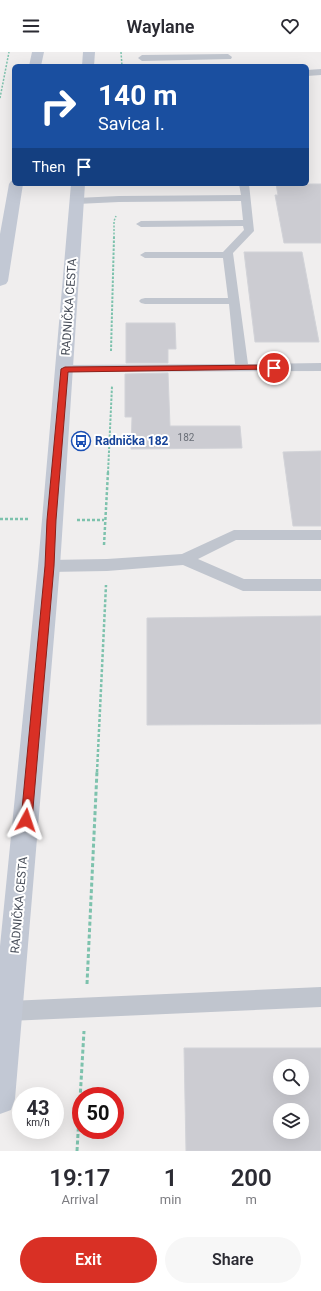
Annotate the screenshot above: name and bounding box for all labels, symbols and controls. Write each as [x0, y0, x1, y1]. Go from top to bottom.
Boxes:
icon: menu [20, 15, 42, 37]
icon: heart [279, 15, 301, 37]
text: Waylane [126, 16, 195, 37]
text: 140 m [98, 79, 177, 112]
icon: right [32, 80, 84, 132]
text: Savica I. [98, 113, 165, 134]
icon: arrive [73, 156, 95, 178]
text: Then [32, 158, 65, 176]
street label: RADNIČKA CESTA [58, 258, 79, 356]
pin [257, 351, 291, 385]
icon: arrive [263, 357, 285, 379]
bus stop icon: Radnička 182 [70, 430, 92, 452]
house number: 182 [178, 432, 195, 443]
place label: Radnička 182 [95, 434, 169, 448]
position arrow [5, 799, 47, 841]
street label: RADNIČKA CESTA [7, 856, 30, 954]
map controls [273, 1059, 309, 1139]
button: search [273, 1059, 309, 1095]
speed limit sign: 50 [72, 1087, 124, 1139]
text: 43 [27, 1096, 49, 1120]
button: layers [273, 1103, 309, 1139]
text: km/h [26, 1117, 50, 1128]
text: 19:17 [49, 1164, 111, 1192]
text: 1 [164, 1164, 177, 1192]
text: 200 [231, 1164, 272, 1192]
text: Arrival [61, 1192, 98, 1207]
text: min [160, 1192, 181, 1207]
text: m [246, 1192, 257, 1207]
button: Exit [20, 1237, 157, 1283]
button: Share [165, 1237, 301, 1283]

